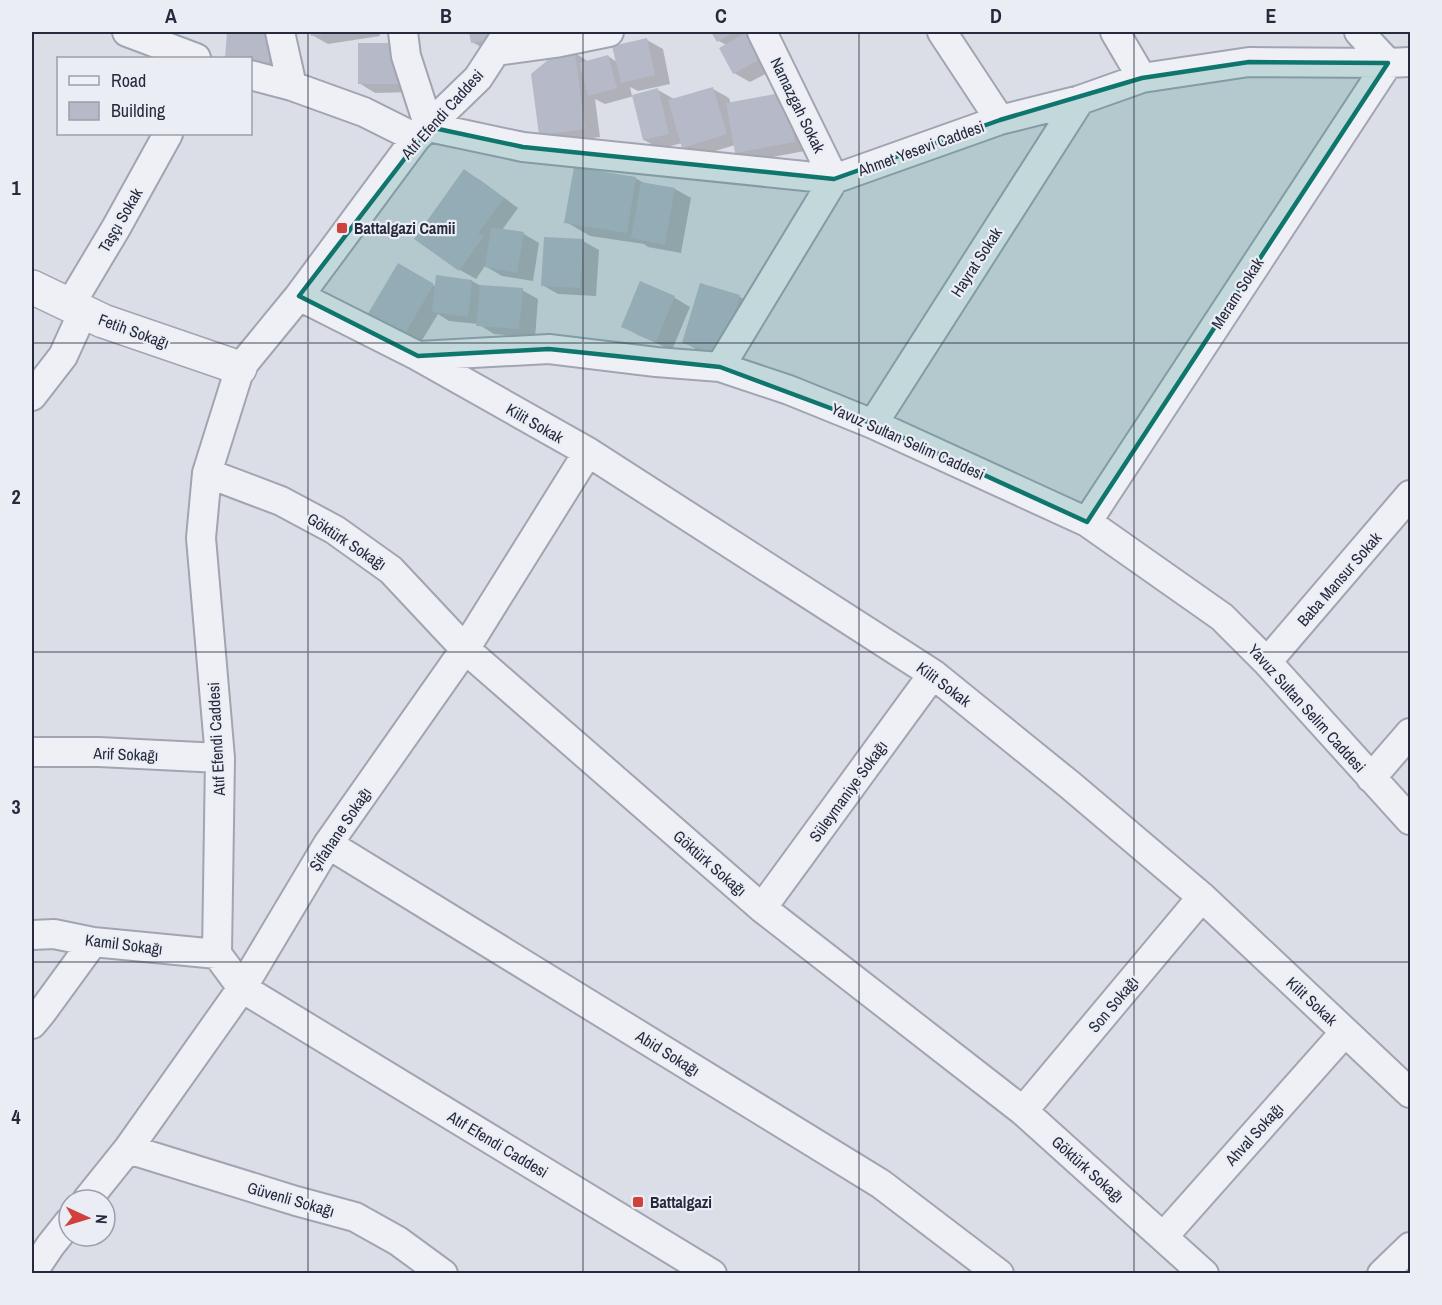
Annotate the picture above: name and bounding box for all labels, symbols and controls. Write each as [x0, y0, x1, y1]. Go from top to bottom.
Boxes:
text: A [165, 2, 177, 29]
text: B [440, 2, 452, 29]
text: C [715, 2, 727, 29]
text: D [990, 2, 1002, 29]
text: E [1266, 2, 1277, 29]
street label: Namazgah Sokak [765, 54, 831, 157]
legend [57, 57, 252, 135]
street label: Atıf Efendi Caddesi [395, 64, 488, 164]
text: Road [111, 68, 146, 93]
text: Building [111, 98, 166, 123]
street label: Ahmet Yesevi Caddesi [854, 115, 987, 181]
text: 1 [11, 174, 21, 201]
street label: Taşçı Sokak [93, 183, 147, 256]
place label: Battalgazi Camii [354, 217, 455, 239]
marker: Battalgazi Camii [335, 221, 349, 235]
street label: Hayrat Sokak [945, 223, 1007, 301]
street label: Meram Sokak [1206, 253, 1269, 333]
street label: Fetih Sokağı [96, 308, 172, 354]
street label: Yavuz Sultan Selim Caddesi [828, 397, 988, 485]
street label: Kilit Sokak [502, 398, 568, 448]
text: 2 [11, 483, 21, 510]
street label: Göktürk Sokağı [303, 507, 391, 575]
street label: Baba Mansur Sokak [1292, 527, 1386, 631]
street label: Yavuz Sultan Selim Caddesi [1243, 639, 1371, 777]
street label: Kilit Sokak [912, 656, 976, 712]
street label: Atıf Efendi Caddesi [202, 682, 230, 797]
street label: Süleymaniye Sokağı [804, 736, 892, 846]
street label: Arif Sokağı [92, 742, 159, 766]
street label: Şifahane Sokağı [304, 783, 376, 875]
text: 3 [11, 793, 21, 820]
street label: Göktürk Sokağı [669, 825, 751, 901]
street label: Kamil Sokağı [84, 928, 164, 960]
street label: Son Sokağı [1083, 971, 1143, 1037]
street label: Kilit Sokak [1282, 972, 1343, 1031]
street label: Abid Sokağı [631, 1024, 704, 1081]
street label: Ahval Sokağı [1219, 1098, 1288, 1171]
text: 4 [11, 1103, 21, 1130]
street label: Atıf Efendi Caddesi [443, 1105, 552, 1183]
street label: Göktürk Sokağı [1047, 1131, 1129, 1207]
street label: Güvenli Sokağı [245, 1176, 337, 1222]
north arrow [57, 1188, 117, 1248]
place label: Battalgazi [650, 1191, 712, 1213]
marker: Battalgazi [631, 1195, 645, 1209]
text: N [91, 1214, 113, 1225]

